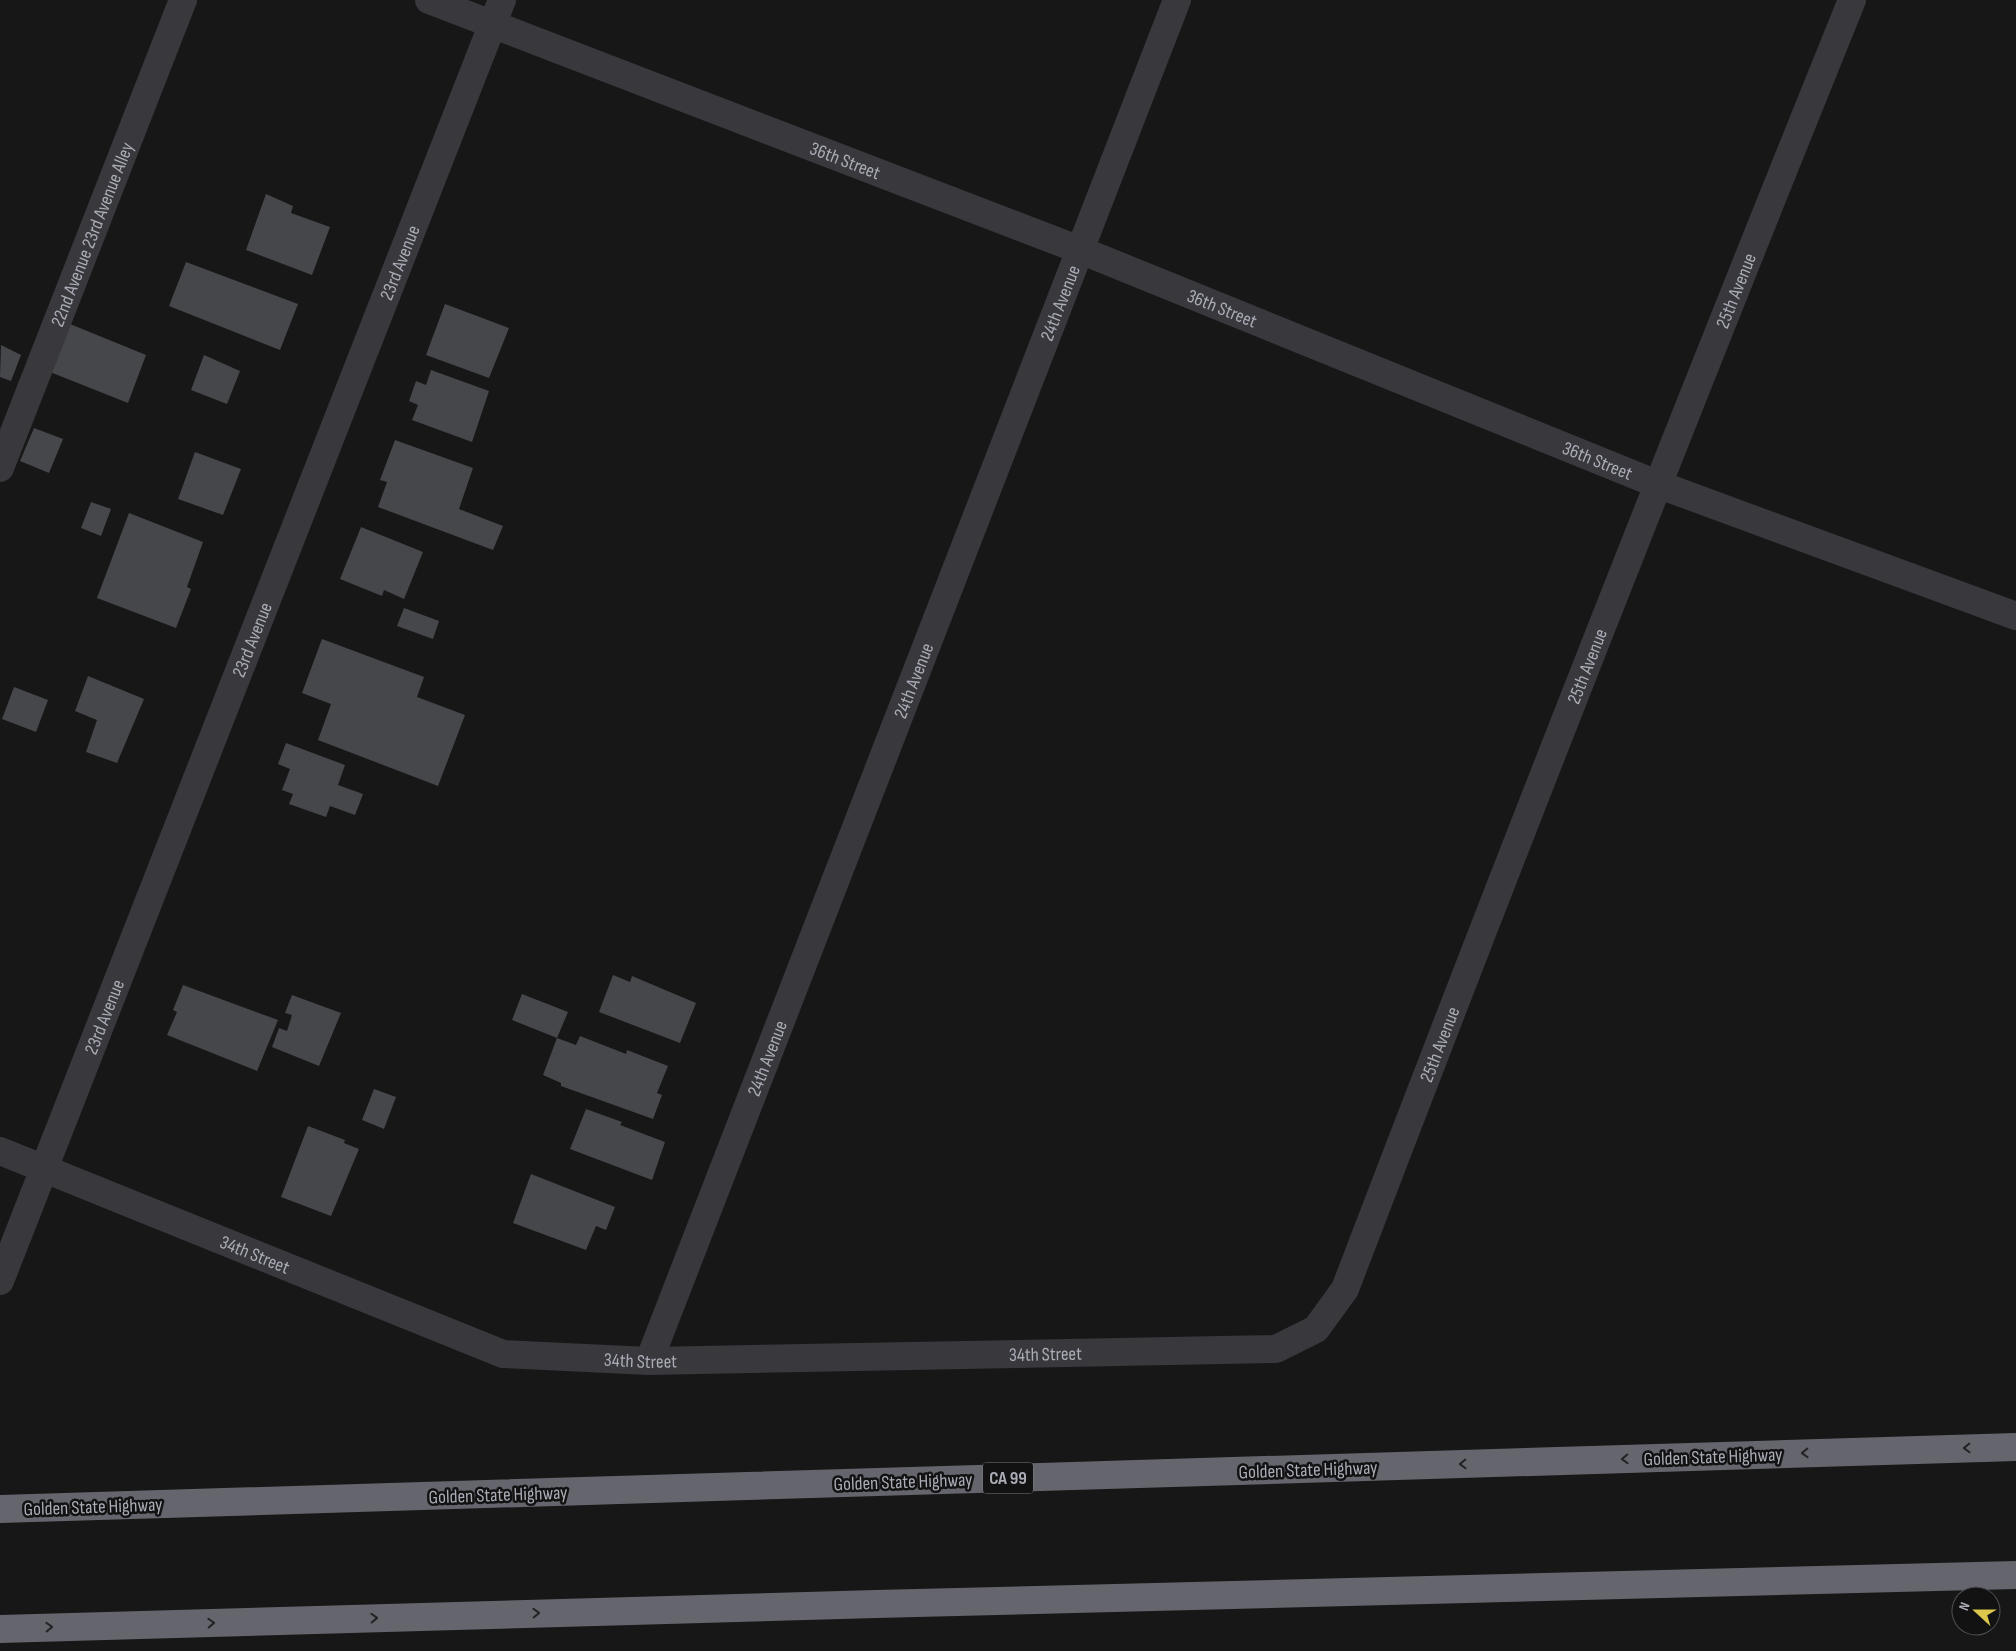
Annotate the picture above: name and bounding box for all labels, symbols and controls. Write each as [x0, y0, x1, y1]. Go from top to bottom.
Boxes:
street label: 36th Street [806, 137, 883, 185]
street label: 22nd Avenue 23rd Avenue Alley [46, 139, 139, 330]
street label: 23rd Avenue [376, 222, 426, 304]
street label: 25th Avenue [1711, 250, 1762, 332]
street label: 24th Avenue [1036, 262, 1086, 344]
street label: 36th Street [1184, 285, 1260, 334]
street label: 36th Street [1559, 437, 1636, 486]
street label: 23rd Avenue [228, 599, 278, 681]
street label: 25th Avenue [1563, 626, 1613, 707]
street label: 24th Avenue [889, 640, 939, 722]
street label: 23rd Avenue [80, 976, 130, 1058]
street label: 25th Avenue [1415, 1004, 1465, 1086]
street label: 24th Avenue [743, 1018, 793, 1100]
street label: 34th Street [216, 1231, 293, 1280]
street label: 34th Street [1009, 1343, 1082, 1367]
street label: 34th Street [603, 1349, 677, 1374]
one-way arrow [1963, 1443, 1971, 1454]
street label: Golden State Highway [1643, 1444, 1784, 1471]
one-way arrow [1801, 1448, 1809, 1459]
one-way arrow [1621, 1454, 1628, 1464]
street label: Golden State Highway [1238, 1457, 1379, 1484]
one-way arrow [1458, 1459, 1466, 1469]
road number: CA 99 [983, 1462, 1033, 1494]
street label: Golden State Highway [833, 1469, 974, 1496]
street label: Golden State Highway [428, 1482, 569, 1509]
street label: Golden State Highway [23, 1494, 164, 1521]
north arrow [1951, 1586, 2001, 1636]
text: N [1955, 1600, 1974, 1613]
one-way arrow [532, 1608, 540, 1619]
one-way arrow [370, 1613, 378, 1623]
one-way arrow [207, 1617, 215, 1628]
one-way arrow [45, 1622, 53, 1633]

